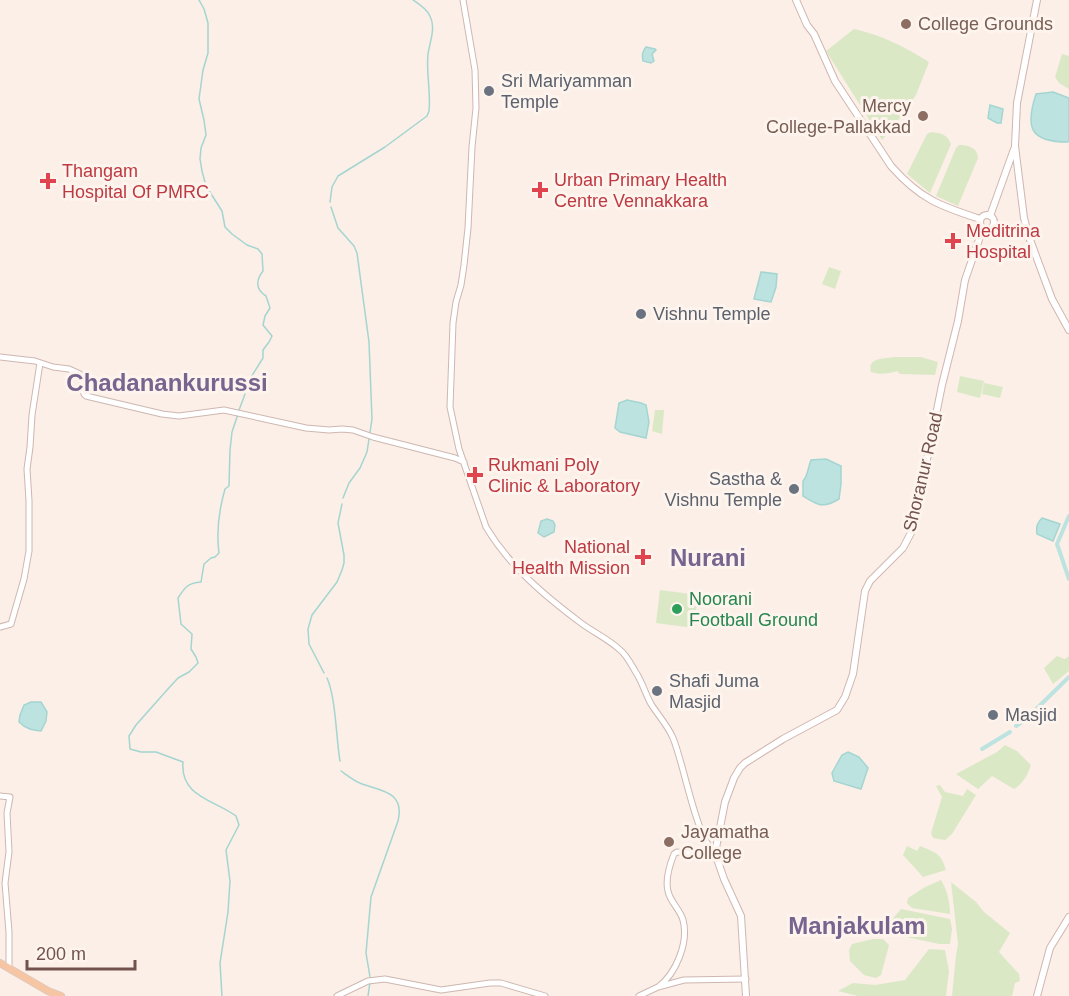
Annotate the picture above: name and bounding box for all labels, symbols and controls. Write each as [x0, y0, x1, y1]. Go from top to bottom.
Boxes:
place label: College Grounds [918, 14, 1053, 34]
marker: College Grounds [899, 17, 913, 31]
place label: Sri Mariyamman Temple [501, 71, 632, 112]
marker: Sri Mariyamman Temple [482, 84, 496, 98]
place label: Mercy College-Pallakkad [766, 96, 911, 137]
marker: Mercy College-Pallakkad [916, 109, 930, 123]
place label: Thangam Hospital Of PMRC [62, 161, 209, 202]
place label: Urban Primary Health Centre Vennakkara [554, 170, 727, 211]
marker: Thangam Hospital Of PMRC [39, 172, 57, 190]
marker: Urban Primary Health Centre Vennakkara [531, 181, 549, 199]
place label: Meditrina Hospital [966, 221, 1041, 262]
marker: Meditrina Hospital [944, 232, 962, 250]
place label: Vishnu Temple [653, 304, 770, 324]
marker: Vishnu Temple [634, 307, 648, 321]
district label: Chadanankurussi [66, 369, 268, 396]
street label: Shoranur Road [900, 410, 946, 534]
place label: Rukmani Poly Clinic & Laboratory [488, 455, 640, 496]
marker: Rukmani Poly Clinic & Laboratory [466, 466, 484, 484]
place label: Sastha & Vishnu Temple [665, 469, 782, 510]
marker: Sastha & Vishnu Temple [787, 482, 801, 496]
place label: National Health Mission [512, 537, 630, 578]
district label: Nurani [670, 544, 746, 571]
marker: National Health Mission [634, 548, 652, 566]
place label: Noorani Football Ground [689, 589, 818, 630]
marker: Noorani Football Ground [670, 602, 684, 616]
place label: Shafi Juma Masjid [669, 671, 760, 712]
marker: Shafi Juma Masjid [650, 684, 664, 698]
place label: Masjid [1005, 705, 1057, 725]
marker: Masjid [986, 708, 1000, 722]
place label: Jayamatha College [681, 822, 770, 863]
marker: Jayamatha College [662, 835, 676, 849]
district label: Manjakulam [788, 912, 926, 939]
scale bar [27, 933, 135, 971]
text: 200 m [36, 944, 86, 964]

